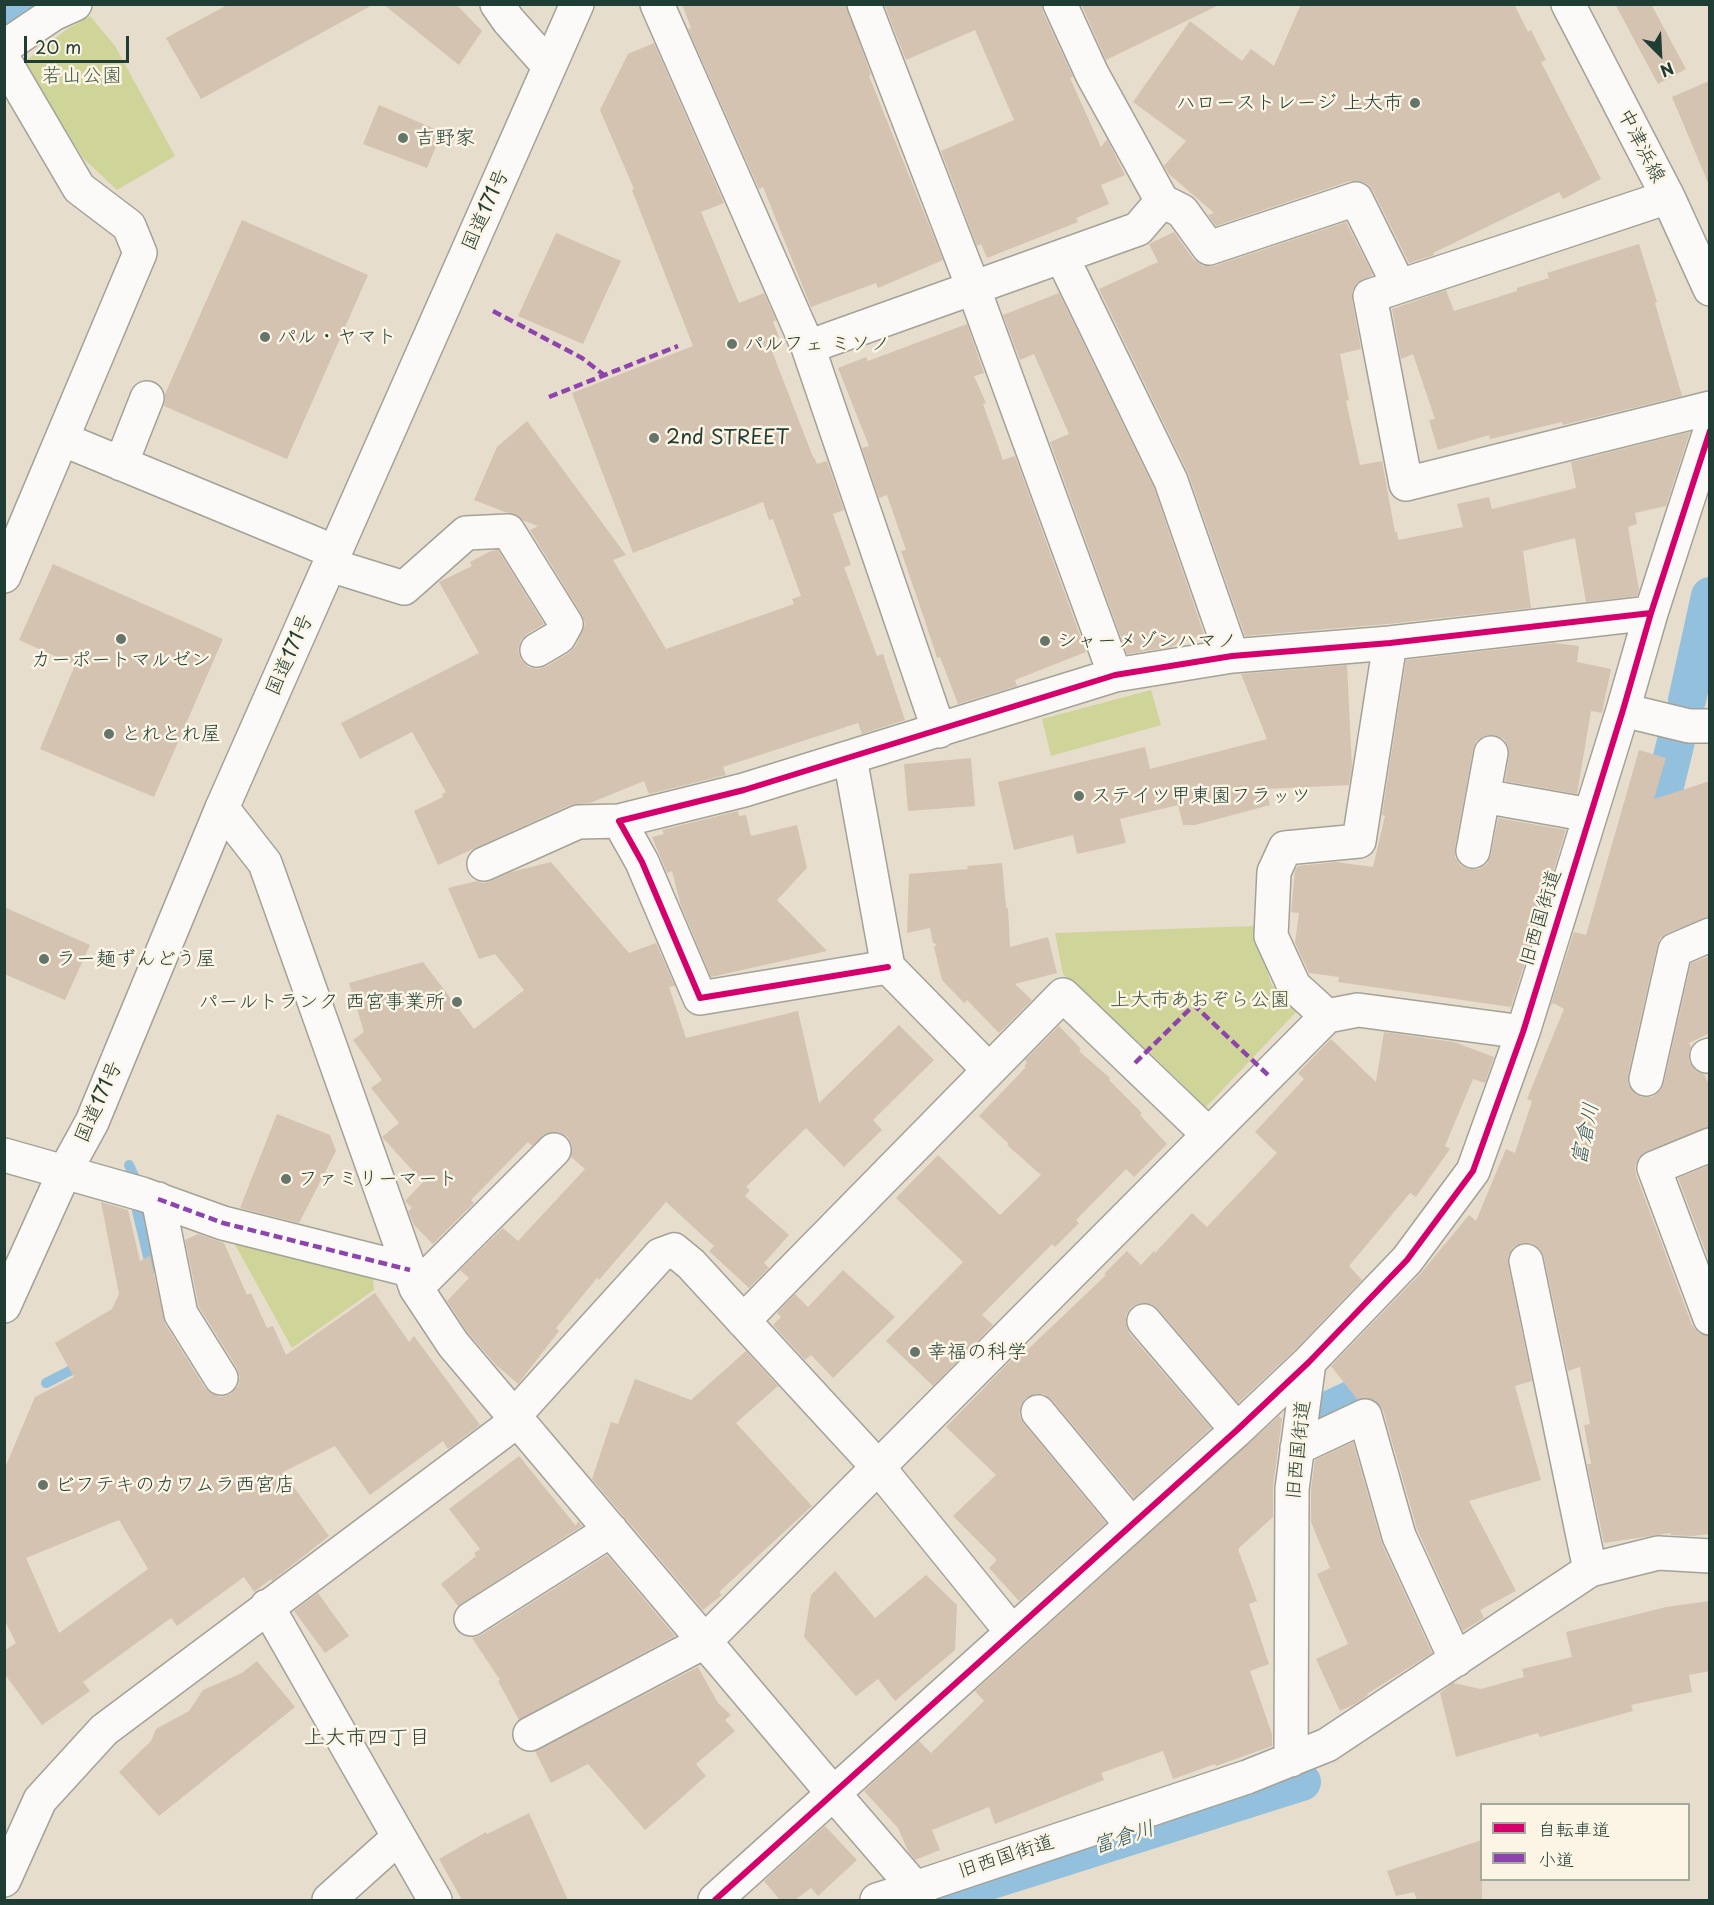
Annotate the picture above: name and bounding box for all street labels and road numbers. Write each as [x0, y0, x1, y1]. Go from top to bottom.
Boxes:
street label: 中津浜線 [1612, 105, 1670, 187]
street label: 国道171号 [457, 165, 515, 255]
street label: 国道171号 [261, 610, 319, 700]
street label: 旧西国街道 [1515, 867, 1567, 969]
street label: 国道171号 [70, 1057, 128, 1147]
street label: 旧西国街道 [1282, 1399, 1316, 1501]
street label: 旧西国街道 [955, 1830, 1057, 1884]

